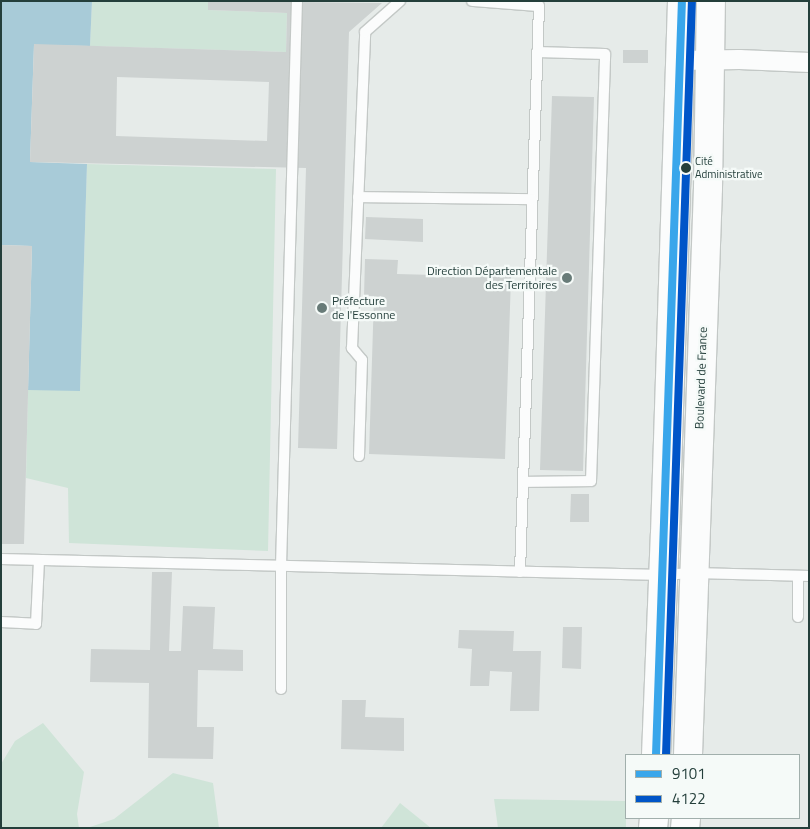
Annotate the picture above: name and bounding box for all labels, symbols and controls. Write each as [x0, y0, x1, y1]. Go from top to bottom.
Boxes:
place label: Cité Administrative [695, 155, 763, 181]
marker: Cité Administrative [681, 163, 691, 173]
place label: Direction Départementale des Territoires [427, 264, 557, 292]
marker: Direction Départementale des Territoires [561, 272, 573, 284]
place label: Préfecture de l'Essonne [332, 294, 395, 322]
marker: Préfecture de l'Essonne [316, 302, 328, 314]
street label: Boulevard de France [692, 327, 710, 429]
legend [625, 754, 800, 819]
text: 9101 [672, 762, 706, 785]
text: 4122 [672, 787, 706, 810]

